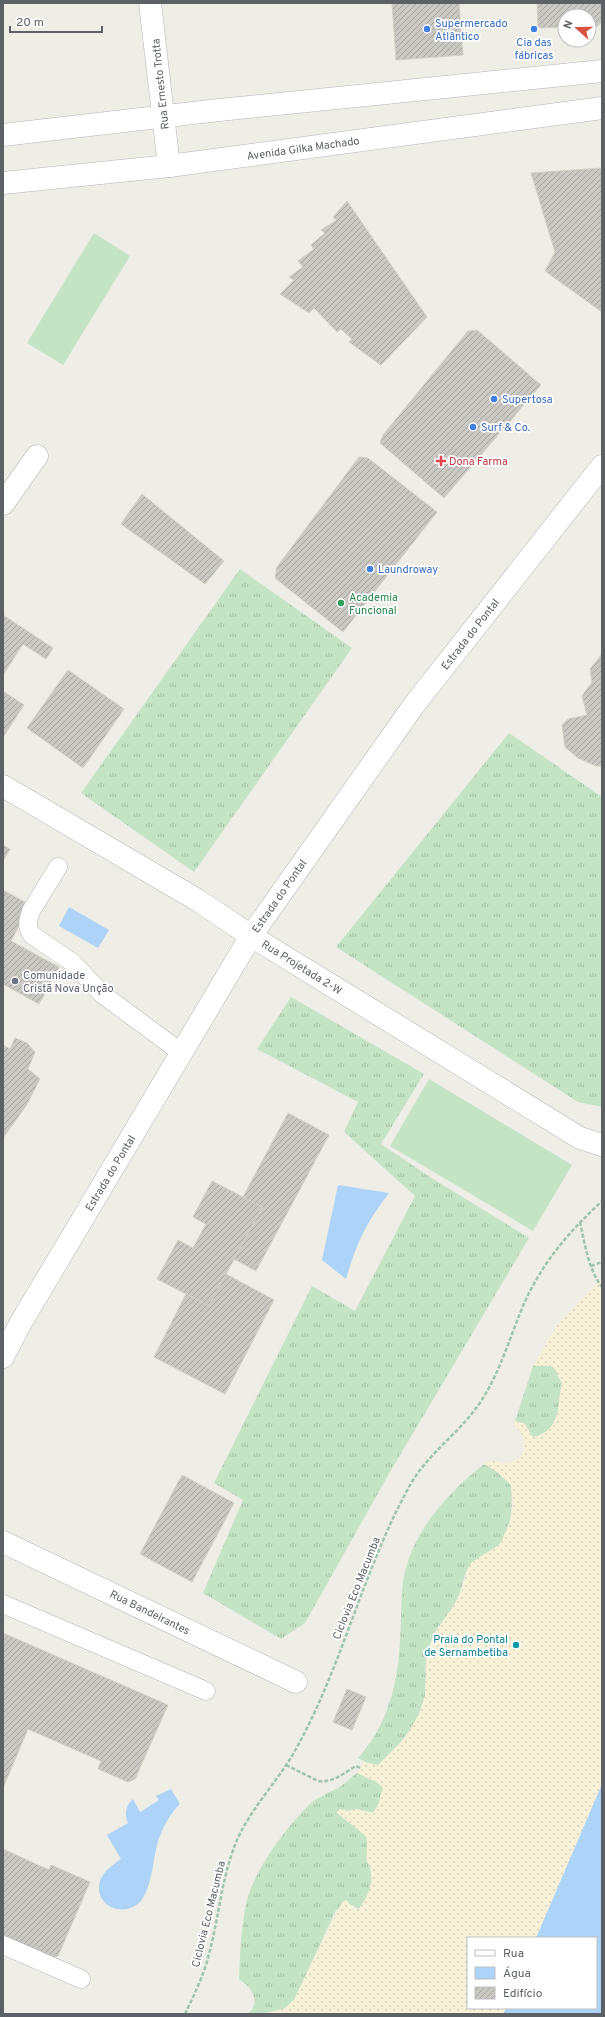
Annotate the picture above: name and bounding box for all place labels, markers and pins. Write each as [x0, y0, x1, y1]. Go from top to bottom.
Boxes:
place label: Supermercado Atlântico [435, 17, 508, 44]
marker: Supermercado Atlântico [422, 24, 432, 34]
marker: Cia das fábricas [529, 24, 539, 34]
place label: Cia das fábricas [515, 36, 553, 63]
place label: Supertosa [502, 393, 553, 407]
marker: Supertosa [489, 394, 499, 404]
place label: Surf & Co. [481, 421, 530, 435]
marker: Surf & Co. [468, 422, 478, 432]
place label: Dona Farma [449, 455, 508, 469]
marker: Dona Farma [436, 456, 446, 466]
place label: Laundroway [378, 563, 438, 577]
marker: Laundroway [365, 564, 375, 574]
place label: Academia Funcional [349, 591, 398, 618]
marker: Academia Funcional [336, 598, 346, 608]
place label: Comunidade Cristã Nova Unção [23, 969, 114, 996]
marker: Comunidade Cristã Nova Unção [10, 976, 20, 986]
place label: Praia do Pontal de Sernambetiba [424, 1633, 508, 1660]
marker: Praia do Pontal de Sernambetiba [511, 1640, 521, 1650]

